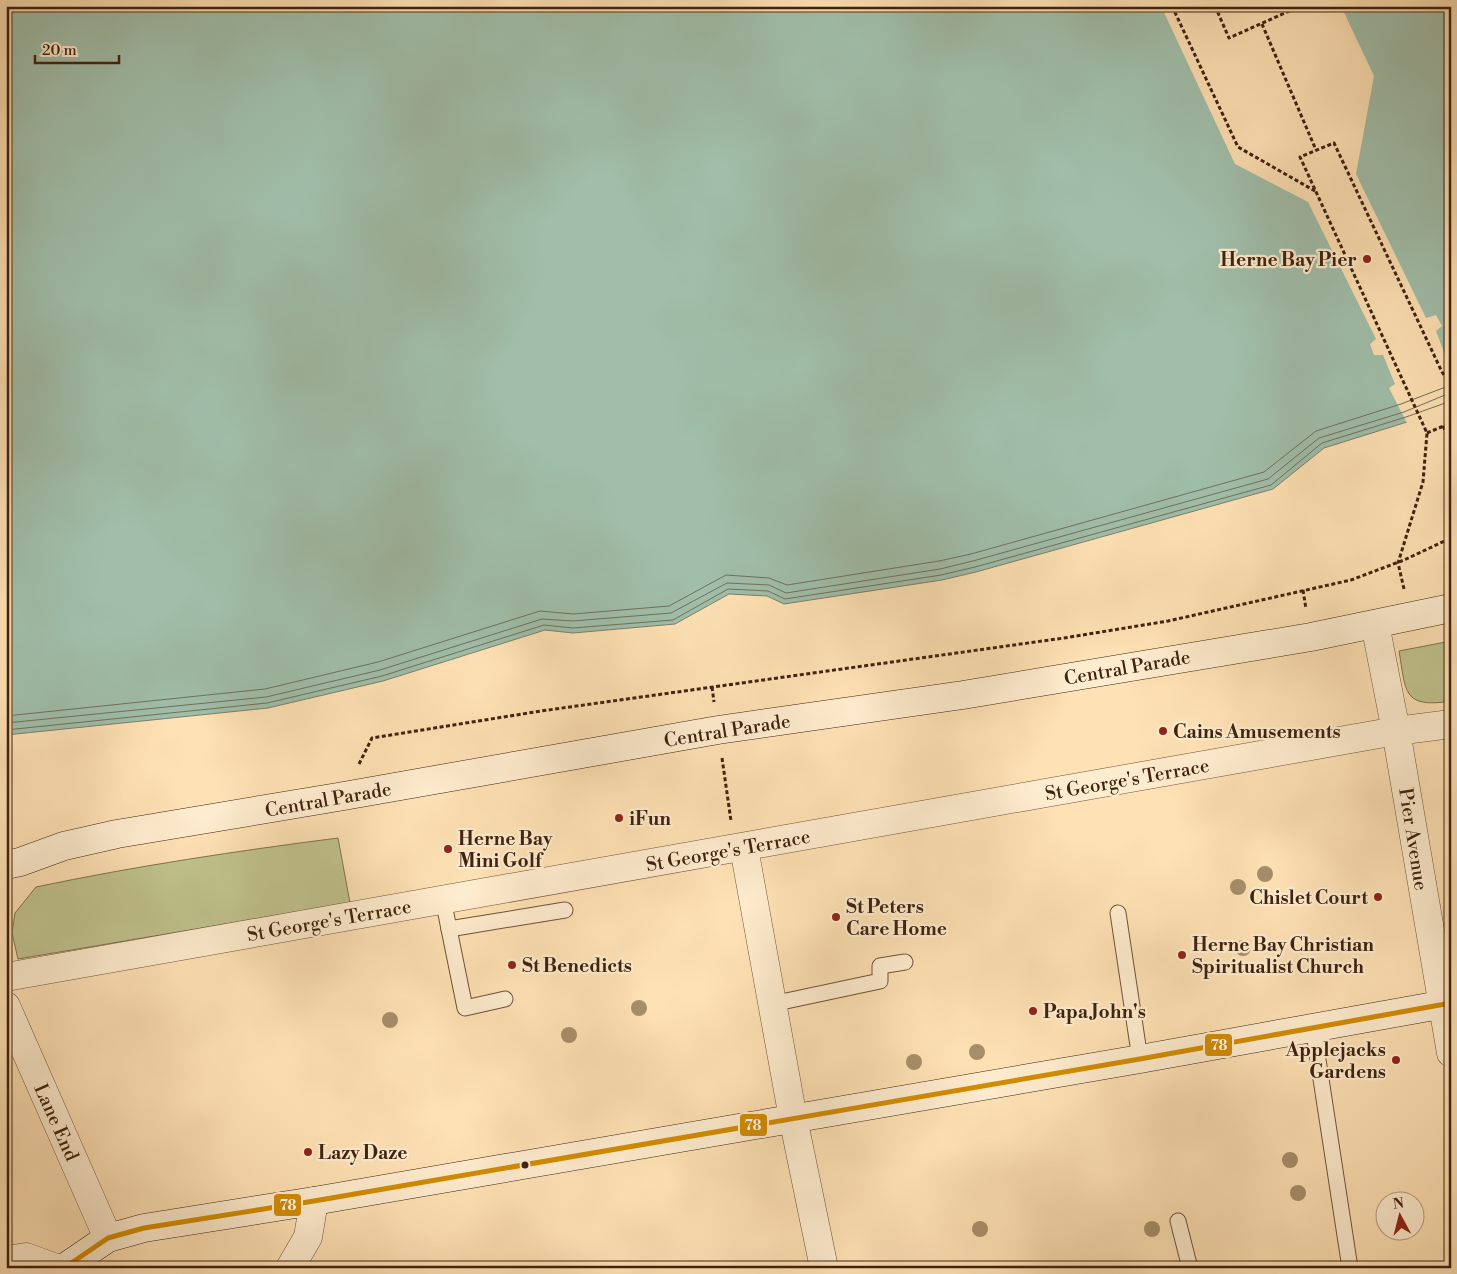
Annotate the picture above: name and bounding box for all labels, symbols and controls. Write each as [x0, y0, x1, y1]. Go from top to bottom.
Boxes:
scale bar [35, 32, 119, 64]
text: 20 m [42, 41, 77, 60]
place label: Herne Bay Pier [1220, 248, 1357, 272]
marker: Herne Bay Pier [1361, 253, 1373, 265]
street label: Central Parade [1062, 645, 1192, 691]
street label: Central Parade [662, 709, 792, 753]
place label: Cains Amusements [1173, 720, 1341, 744]
marker: Cains Amusements [1157, 725, 1169, 737]
street label: St George's Terrace [1043, 754, 1211, 806]
street label: Central Parade [263, 777, 393, 823]
street label: Pier Avenue [1393, 786, 1433, 892]
place label: iFun [629, 807, 671, 831]
marker: iFun [613, 812, 625, 824]
street label: St George's Terrace [644, 825, 812, 877]
place label: Herne Bay Mini Golf [458, 827, 553, 873]
marker: Herne Bay Mini Golf [442, 843, 454, 855]
place label: Chislet Court [1249, 886, 1368, 910]
marker: Chislet Court [1372, 891, 1384, 903]
street label: St George's Terrace [245, 895, 413, 947]
place label: St Peters Care Home [846, 895, 947, 941]
marker: St Peters Care Home [830, 911, 842, 923]
place label: Herne Bay Christian Spiritualist Church [1192, 933, 1374, 979]
marker: Herne Bay Christian Spiritualist Church [1176, 949, 1188, 961]
place label: St Benedicts [522, 954, 632, 978]
marker: St Benedicts [506, 959, 518, 971]
place label: Papa John's [1043, 1000, 1146, 1024]
marker: Papa John's [1027, 1005, 1039, 1017]
line badge: 78 [1204, 1033, 1233, 1057]
text: 78 [1211, 1037, 1228, 1055]
place label: Applejacks Gardens [1284, 1038, 1386, 1084]
marker: Applejacks Gardens [1390, 1054, 1402, 1066]
street label: Lane End [28, 1080, 84, 1165]
line badge: 78 [739, 1113, 768, 1137]
text: 78 [745, 1117, 762, 1135]
place label: Lazy Daze [318, 1141, 408, 1165]
marker: Lazy Daze [302, 1146, 314, 1158]
unlabelled marker [520, 1160, 530, 1170]
north arrow [1374, 1192, 1424, 1242]
line badge: 78 [273, 1193, 302, 1217]
text: N [1392, 1194, 1405, 1214]
text: 78 [280, 1197, 297, 1215]

